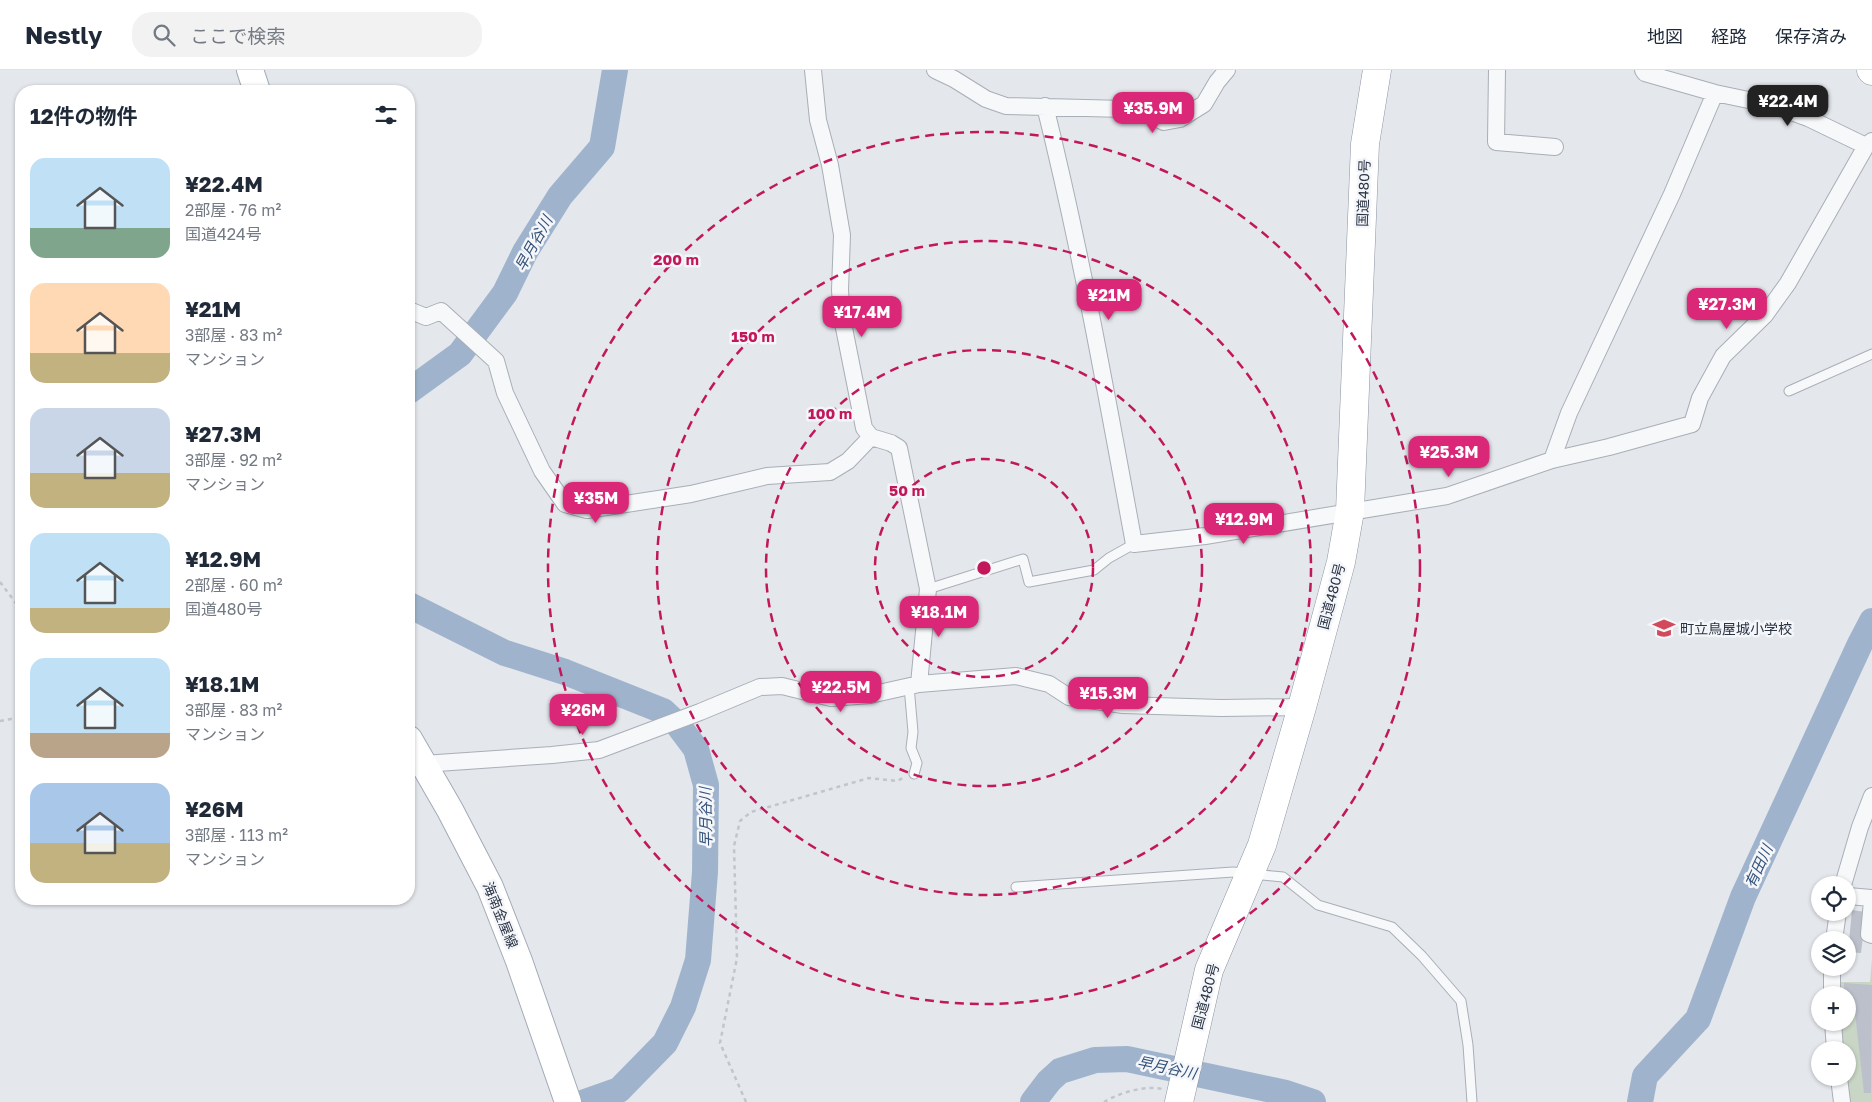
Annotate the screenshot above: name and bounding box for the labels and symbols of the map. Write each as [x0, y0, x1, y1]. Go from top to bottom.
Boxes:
pin: ¥22.4M [1747, 85, 1829, 127]
pin: ¥35.9M [1112, 92, 1194, 134]
street label: 国道480号 [1353, 159, 1373, 227]
water label: 早月谷川 [511, 211, 556, 274]
text: 200 m [653, 250, 699, 268]
pin: ¥21M [1079, 278, 1139, 321]
pin: ¥27.3M [1686, 288, 1768, 330]
pin: ¥17.4M [821, 296, 903, 338]
text: 150 m [731, 327, 775, 345]
text: 100 m [808, 404, 852, 422]
pin: ¥25.3M [1408, 436, 1490, 478]
text: 50 m [889, 481, 925, 499]
pin: ¥35M [566, 482, 626, 524]
pin: ¥12.9M [1203, 502, 1285, 545]
centre of rings [975, 559, 993, 577]
street label: 国道480号 [1314, 561, 1348, 631]
pin: ¥18.1M [898, 596, 980, 638]
school or university icon: 町立鳥屋城小学校 [1651, 615, 1677, 641]
place label: 町立鳥屋城小学校 [1680, 620, 1792, 637]
pin: ¥22.5M [800, 670, 882, 713]
pin: ¥15.3M [1067, 676, 1149, 719]
pin: ¥26M [553, 694, 613, 736]
water label: 早月谷川 [695, 785, 715, 847]
water label: 有田川 [1740, 840, 1777, 890]
street label: 海南金屋線 [480, 879, 522, 951]
street label: 国道480号 [1188, 961, 1222, 1031]
water label: 早月谷川 [1136, 1052, 1200, 1082]

